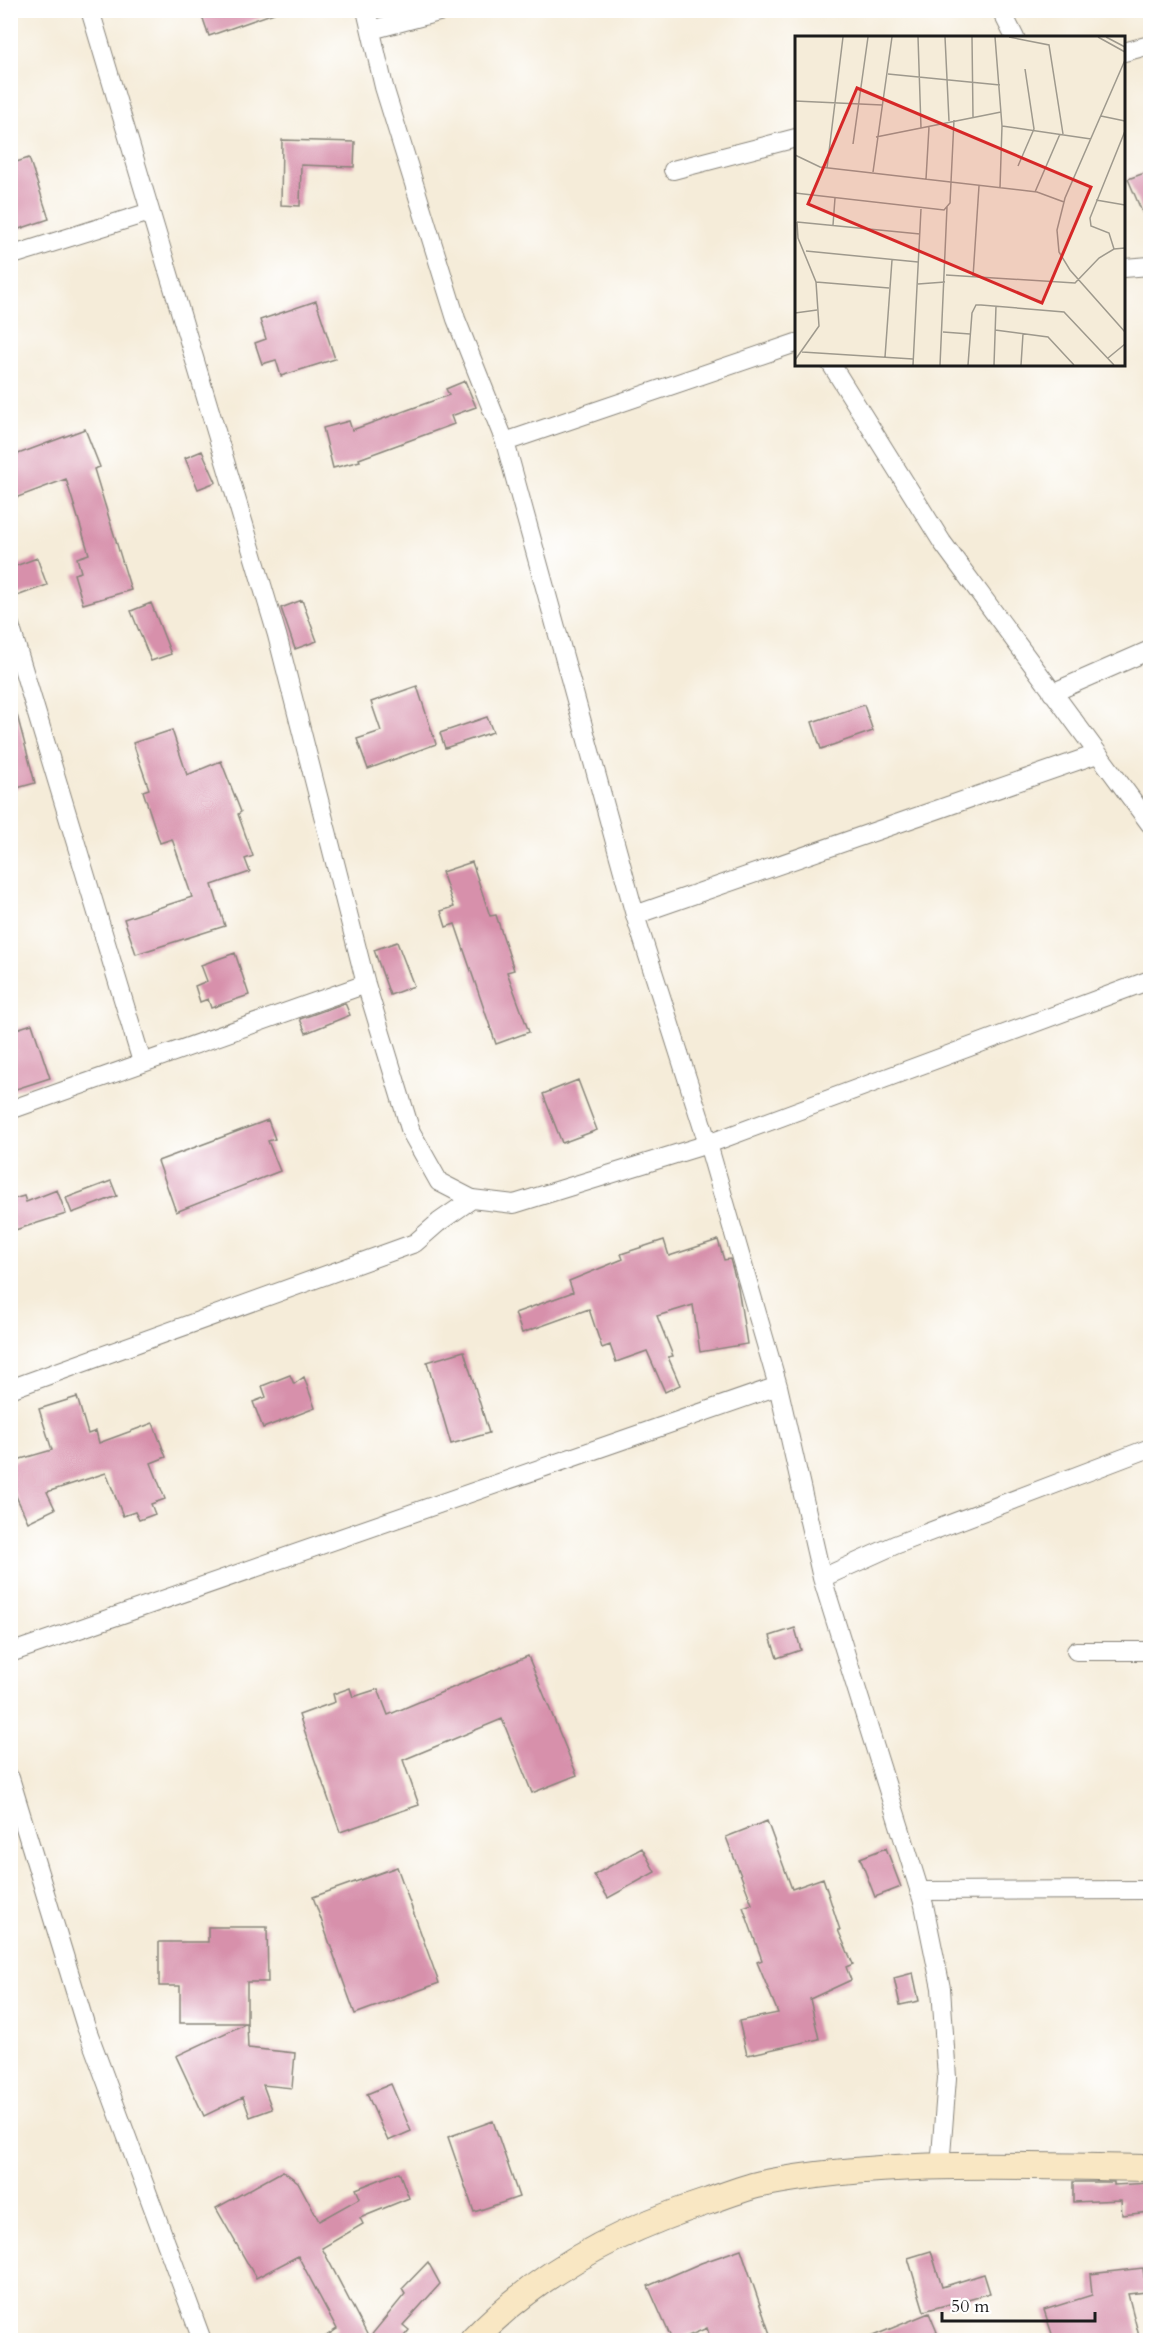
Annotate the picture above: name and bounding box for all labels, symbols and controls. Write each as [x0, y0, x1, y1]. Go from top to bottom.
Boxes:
inset map [795, 36, 1125, 366]
scale bar [942, 2285, 1095, 2323]
text: 50 m [951, 2294, 990, 2319]

